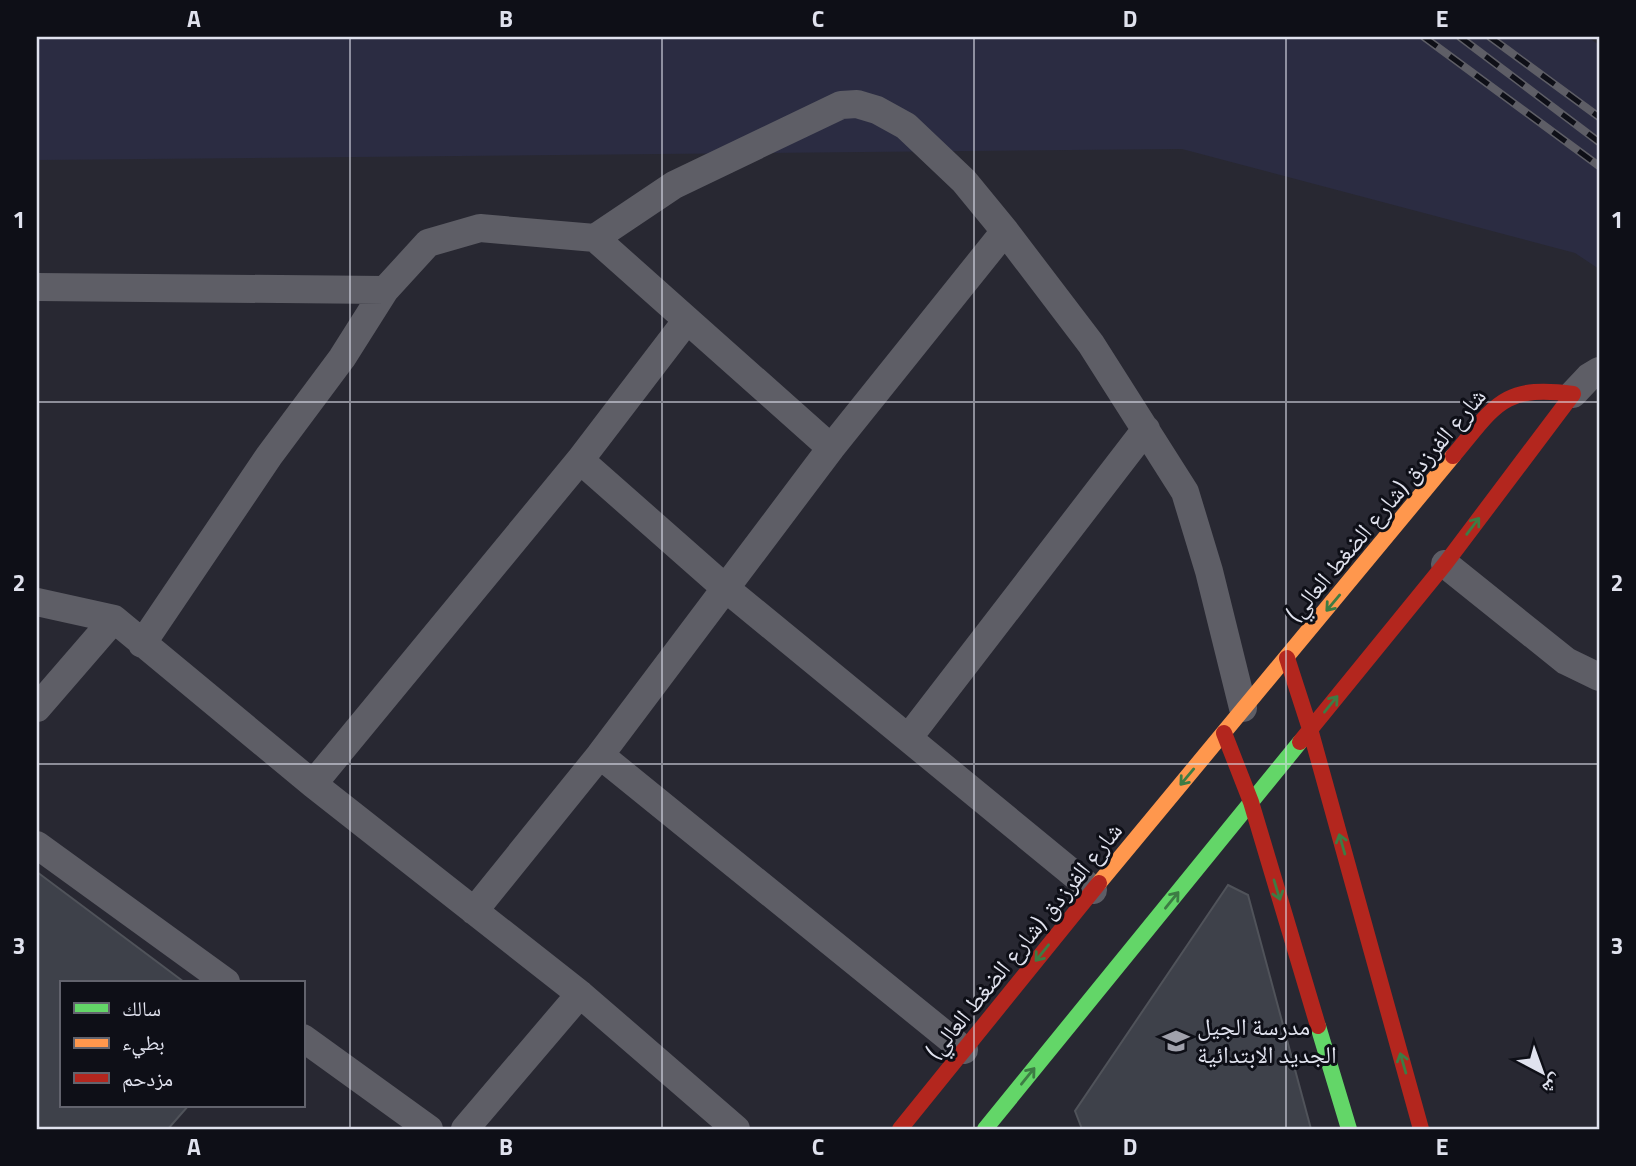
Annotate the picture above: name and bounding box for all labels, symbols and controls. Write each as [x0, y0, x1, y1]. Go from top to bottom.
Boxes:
text: A [187, 1, 201, 36]
text: B [499, 1, 513, 36]
text: C [812, 1, 824, 36]
text: D [1123, 1, 1137, 36]
text: E [1436, 1, 1448, 36]
text: 1 [13, 202, 25, 237]
text: 1 [1611, 202, 1623, 237]
street label: شارع الفرزدق (شارع الضغط العالي) [1276, 379, 1496, 631]
one-way arrow [1465, 518, 1480, 536]
text: 2 [13, 565, 25, 600]
text: 2 [1611, 565, 1623, 600]
one-way arrow [1325, 593, 1340, 611]
one-way arrow [1323, 696, 1338, 714]
one-way arrow [1179, 768, 1195, 786]
street label: شارع الفرزدق (شارع الضغط العالي) [916, 814, 1132, 1068]
one-way arrow [1335, 833, 1348, 856]
one-way arrow [1272, 879, 1285, 901]
one-way arrow [1164, 891, 1179, 909]
text: 3 [13, 928, 25, 963]
text: 3 [1611, 928, 1623, 963]
one-way arrow [1035, 944, 1050, 962]
legend [60, 981, 304, 1106]
text: سالك [122, 992, 161, 1024]
place label: مدرسة الجيل الجديد الابتدائية [1197, 1008, 1337, 1072]
text: بطيء [122, 1026, 165, 1059]
school or university icon: مدرسة الجيل الجديد الابتدائية [1161, 1026, 1191, 1056]
north arrow [1506, 1036, 1576, 1106]
one-way arrow [1396, 1053, 1409, 1075]
text: مزدحم [122, 1062, 173, 1094]
one-way arrow [1020, 1068, 1036, 1086]
text: ش [1536, 1068, 1571, 1103]
text: A [187, 1129, 201, 1164]
text: B [499, 1129, 513, 1164]
text: C [812, 1129, 824, 1164]
text: D [1123, 1129, 1137, 1164]
text: E [1436, 1129, 1448, 1164]

